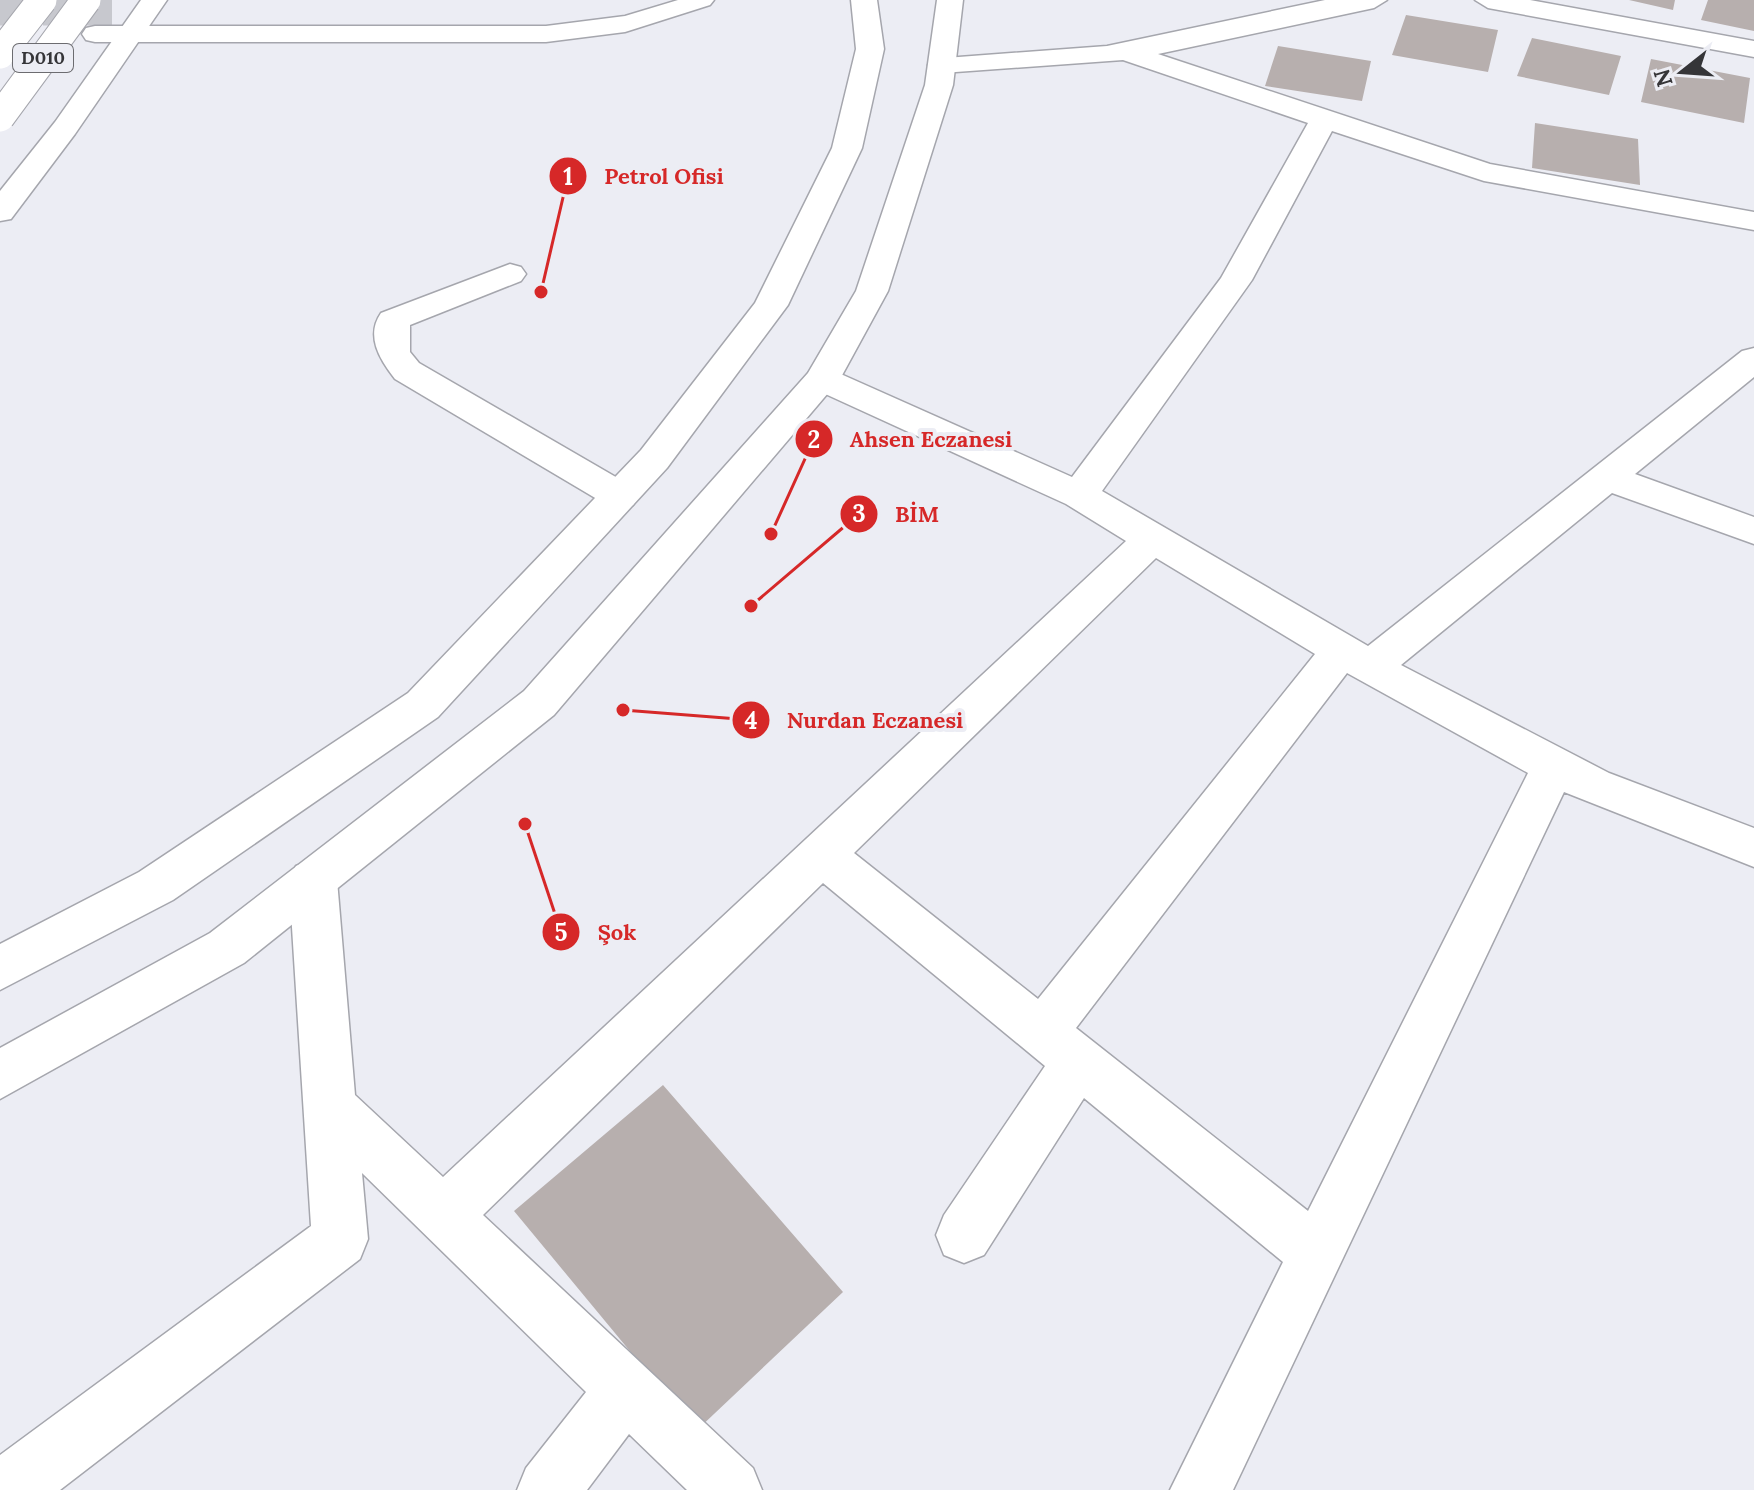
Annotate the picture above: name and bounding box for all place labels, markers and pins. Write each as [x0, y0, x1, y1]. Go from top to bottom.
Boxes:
callout: Petrol Ofisi [548, 153, 740, 199]
callout: Ahsen Eczanesi [794, 416, 1028, 462]
callout: BİM [839, 491, 955, 537]
callout: Nurdan Eczanesi [731, 697, 979, 743]
callout: Şok [541, 909, 652, 955]

